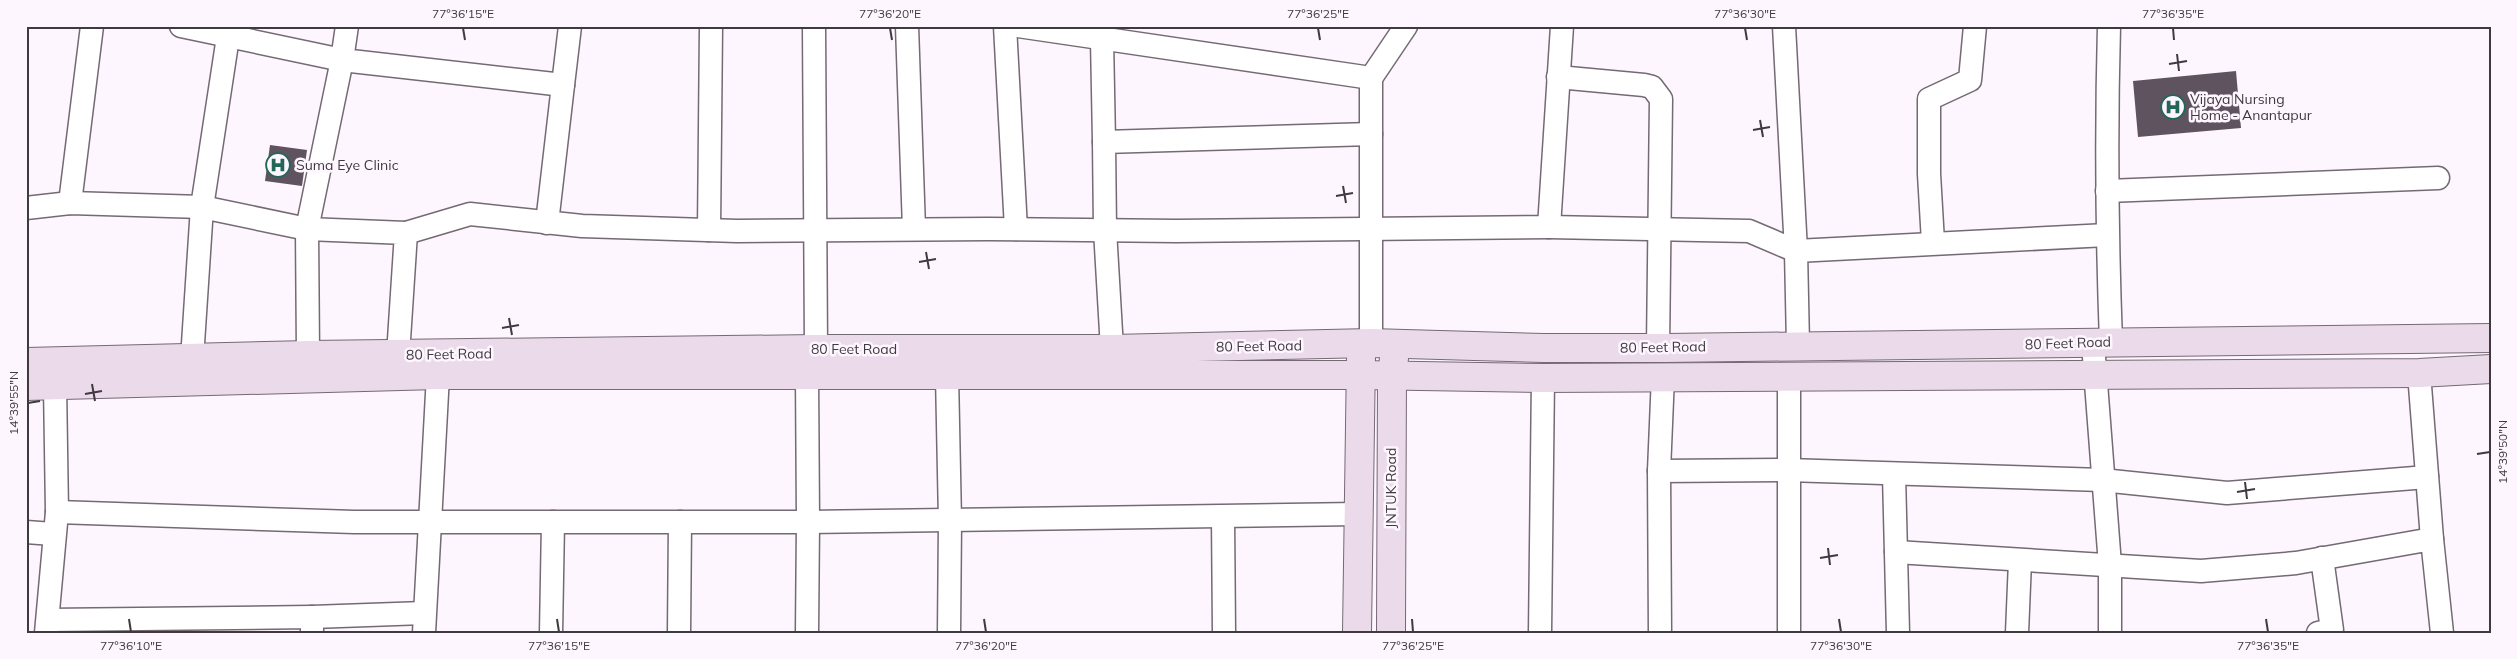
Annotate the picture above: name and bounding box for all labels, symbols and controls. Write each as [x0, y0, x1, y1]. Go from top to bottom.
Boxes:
text: 77°36'15"E [432, 6, 494, 21]
text: 77°36'20"E [859, 6, 921, 21]
text: 77°36'25"E [1287, 6, 1349, 21]
text: 77°36'30"E [1714, 6, 1776, 21]
text: 77°36'35"E [2142, 6, 2204, 21]
place label: Vijaya Nursing Home - Anantapur [2190, 90, 2313, 124]
hospital icon: Vijaya Nursing Home - Anantapur [2160, 94, 2186, 120]
hospital icon: Suma Eye Clinic [265, 152, 291, 178]
place label: Suma Eye Clinic [296, 156, 399, 174]
street label: 80 Feet Road [2025, 333, 2111, 353]
street label: 80 Feet Road [1216, 336, 1302, 356]
street label: 80 Feet Road [1620, 337, 1706, 357]
street label: 80 Feet Road [811, 340, 897, 358]
street label: 80 Feet Road [406, 344, 492, 364]
text: 14°39'55"N [6, 371, 21, 435]
text: 14°39'50"N [2495, 420, 2510, 484]
street label: JNTUK Road [1382, 448, 1400, 528]
text: 77°36'10"E [100, 638, 162, 653]
text: 77°36'15"E [528, 638, 590, 653]
text: 77°36'20"E [955, 638, 1017, 653]
text: 77°36'25"E [1382, 638, 1444, 653]
text: 77°36'30"E [1810, 638, 1872, 653]
text: 77°36'35"E [2237, 638, 2299, 653]

